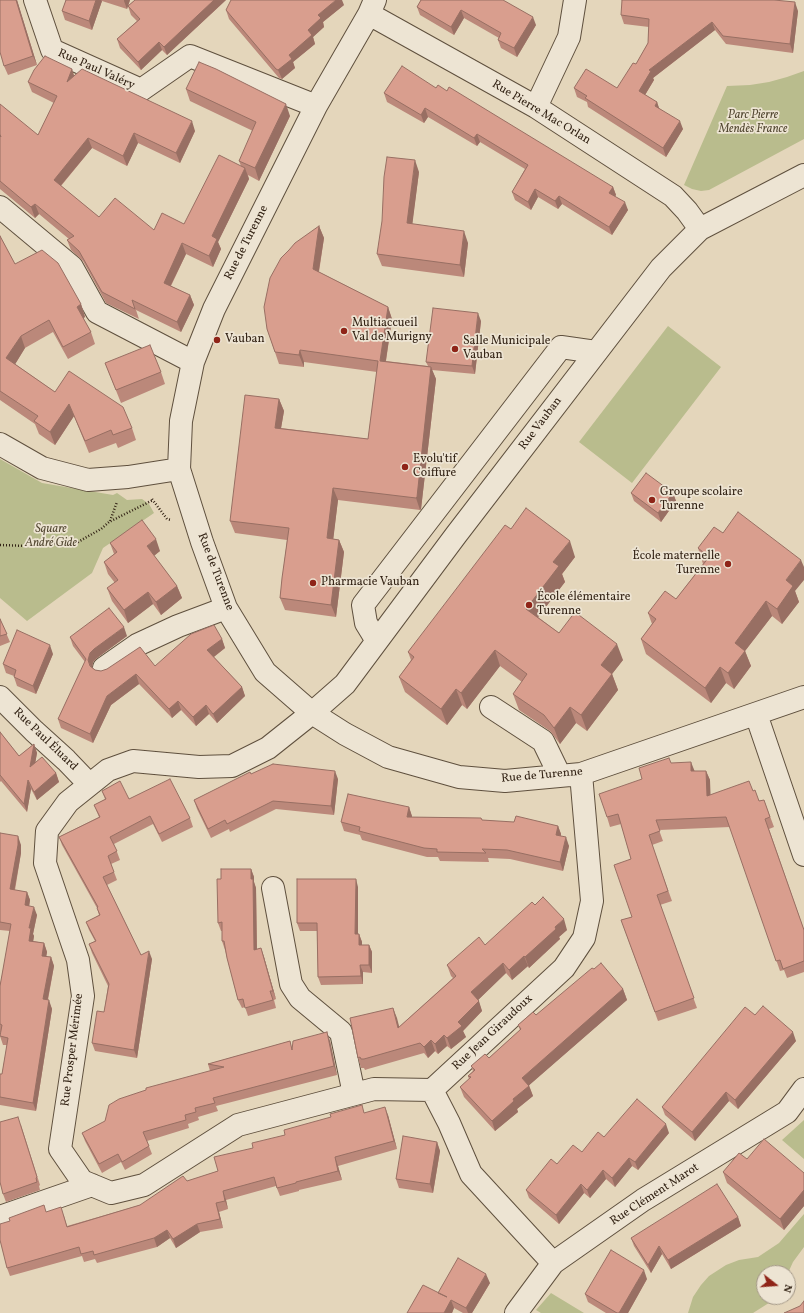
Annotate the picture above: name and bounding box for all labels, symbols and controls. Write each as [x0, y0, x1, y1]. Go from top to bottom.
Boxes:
street label: Rue Paul Valéry [55, 47, 137, 93]
street label: Rue Pierre Mac Orlan [489, 78, 593, 148]
park label: Parc Pierre Mendès France [719, 109, 787, 137]
street label: Rue de Turenne [222, 203, 272, 283]
place label: Multiaccueil Val de Murigny [352, 317, 432, 345]
marker: Multiaccueil Val de Murigny [339, 326, 349, 336]
place label: Vauban [225, 333, 265, 347]
marker: Vauban [212, 335, 222, 345]
place label: Salle Municipale Vauban [463, 335, 550, 363]
marker: Salle Municipale Vauban [450, 344, 460, 354]
street label: Rue Vauban [516, 395, 566, 453]
place label: Evolu'tif Coiffure [413, 453, 457, 481]
marker: Evolu'tif Coiffure [400, 462, 410, 472]
place label: Groupe scolaire Turenne [660, 486, 743, 514]
marker: Groupe scolaire Turenne [647, 495, 657, 505]
park label: Square André Gide [25, 523, 77, 551]
street label: Rue de Turenne [194, 531, 236, 613]
place label: École maternelle Turenne [633, 550, 720, 578]
marker: École maternelle Turenne [723, 559, 733, 569]
place label: Pharmacie Vauban [321, 576, 419, 590]
marker: Pharmacie Vauban [308, 578, 318, 588]
place label: École élémentaire Turenne [537, 591, 630, 619]
marker: École élémentaire Turenne [524, 600, 534, 610]
street label: Rue Paul Éluard [10, 706, 80, 774]
street label: Rue de Turenne [501, 765, 583, 787]
street label: Rue Jean Giraudoux [450, 992, 536, 1074]
street label: Rue Prosper Mérimée [59, 993, 87, 1107]
street label: Rue Clément Marot [608, 1161, 702, 1229]
north arrow [756, 1265, 796, 1305]
text: N [779, 1282, 795, 1294]

